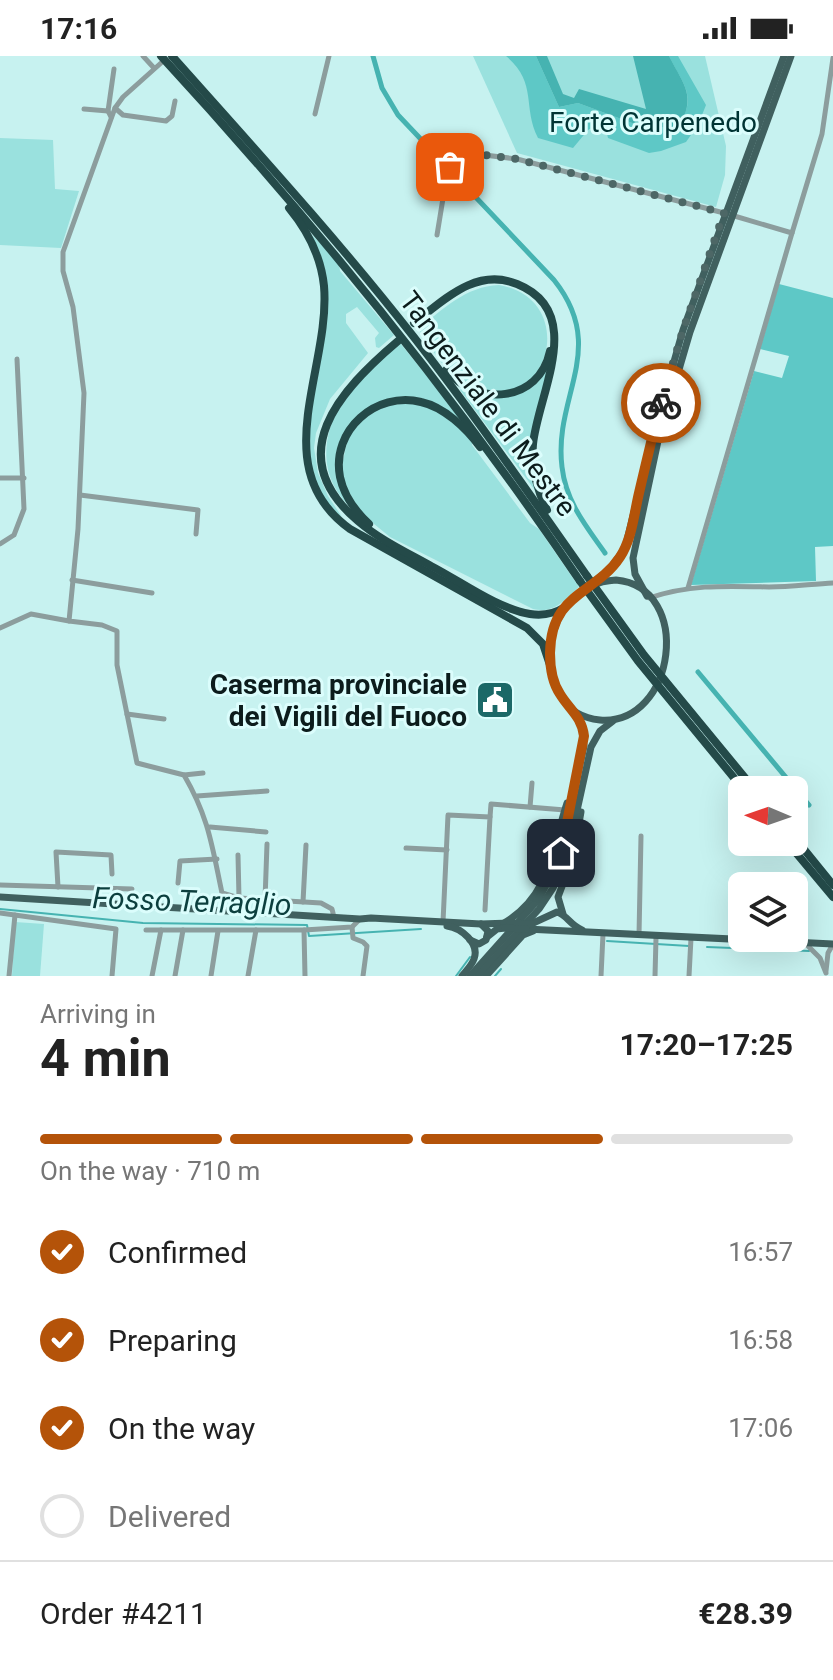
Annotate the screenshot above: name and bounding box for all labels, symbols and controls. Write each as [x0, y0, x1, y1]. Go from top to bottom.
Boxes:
text: 17:16 [40, 11, 117, 46]
park label: Forte Carpenedo [549, 106, 757, 139]
pin [416, 133, 484, 201]
icon: bag [428, 145, 472, 189]
street label: Tangenziale di Mestre [393, 285, 583, 523]
courier [621, 363, 701, 443]
icon: bike [639, 381, 683, 425]
place label: Caserma provinciale dei Vigili del Fuoco [210, 668, 467, 733]
public building icon: Caserma provinciale dei Vigili del Fuoco [474, 679, 516, 721]
north arrow [728, 776, 808, 856]
map controls [728, 776, 808, 952]
pin [527, 819, 595, 887]
icon: home [539, 831, 583, 875]
button: layers [728, 872, 808, 952]
water label: Fosso Terraglio [92, 880, 292, 922]
text: Arriving in [40, 999, 156, 1029]
text: 17:20–17:25 [619, 1027, 793, 1062]
text: 4 min [40, 1028, 171, 1089]
text: On the way · 710 m [40, 1156, 260, 1186]
icon: check [40, 1230, 84, 1274]
text: Confirmed [108, 1235, 247, 1270]
text: 16:57 [728, 1237, 793, 1267]
icon: check [40, 1318, 84, 1362]
text: Preparing [108, 1323, 237, 1358]
text: 16:58 [728, 1325, 793, 1355]
icon: check [40, 1406, 84, 1450]
text: On the way [108, 1411, 255, 1446]
text: 17:06 [728, 1413, 793, 1443]
text: Delivered [108, 1499, 231, 1534]
text: Order #4211 [40, 1596, 207, 1631]
text: €28.39 [698, 1596, 793, 1631]

